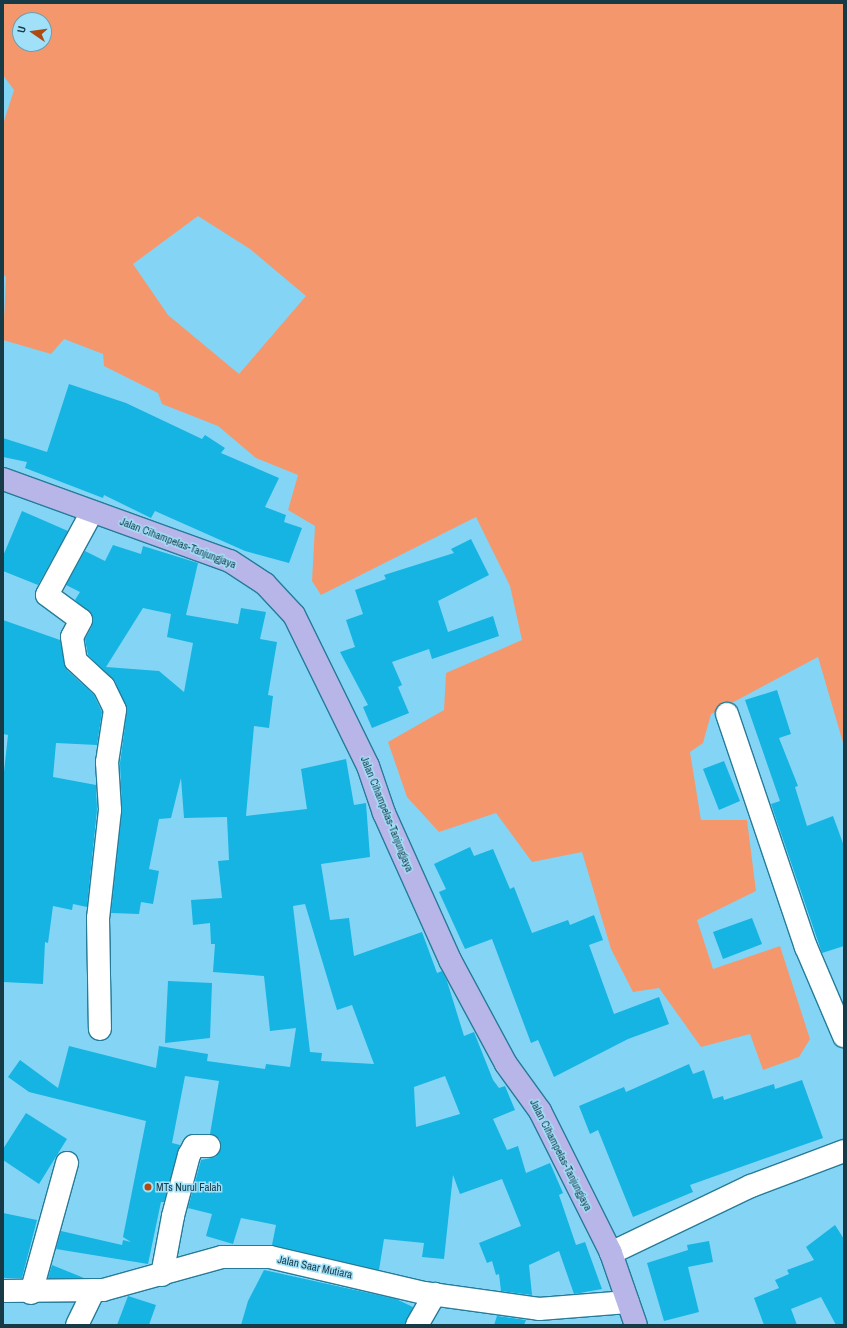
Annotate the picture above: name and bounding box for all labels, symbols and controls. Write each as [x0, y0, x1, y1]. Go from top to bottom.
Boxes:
north arrow [12, 12, 52, 52]
text: U [14, 25, 29, 34]
street label: Jalan Cihampelas-Tanjungjaya [118, 515, 238, 571]
street label: Jalan Cihampelas-Tanjungjaya [358, 754, 416, 874]
street label: Jalan Cihampelas-Tanjungjaya [527, 1097, 595, 1213]
place label: MTs Nurul Falah [156, 1180, 221, 1194]
marker: MTs Nurul Falah [143, 1182, 153, 1192]
street label: Jalan Saar Mutiara [276, 1253, 354, 1281]

